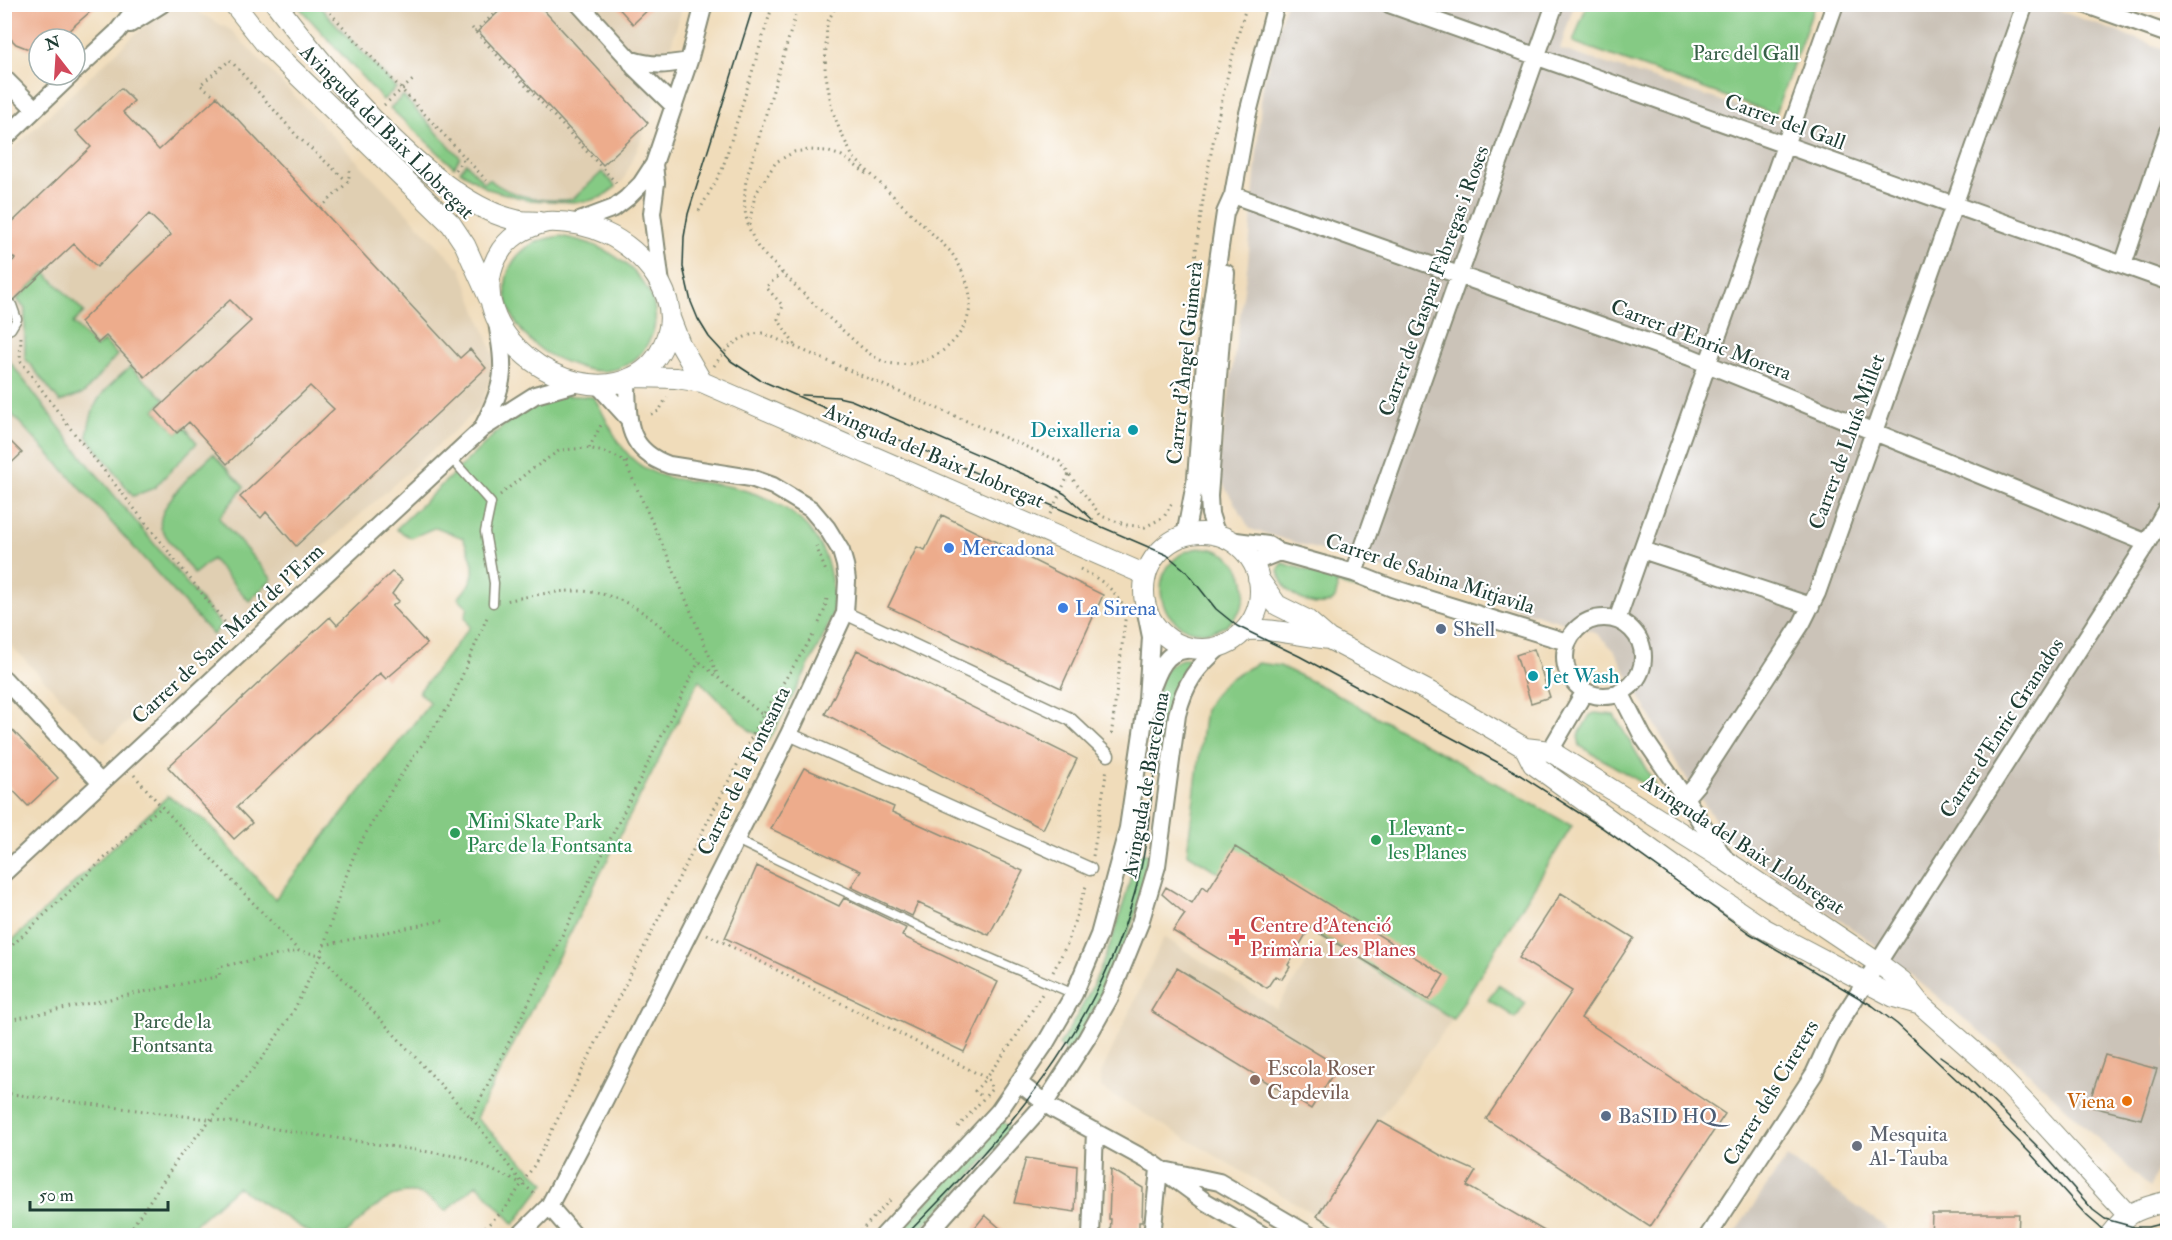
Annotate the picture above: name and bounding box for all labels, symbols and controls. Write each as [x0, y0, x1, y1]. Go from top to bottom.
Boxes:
north arrow [27, 27, 87, 87]
text: N [42, 32, 63, 56]
street label: Avinguda del Baix Llobregat [293, 38, 480, 225]
park label: Parc del Gall [1692, 40, 1800, 67]
street label: Carrer del Gall [1721, 88, 1850, 157]
street label: Carrer de Gaspar Fàbregas i Roses [1372, 142, 1496, 420]
street label: Carrer d'Àngel Guimerà [1161, 260, 1209, 466]
street label: Carrer d'Enric Morera [1607, 293, 1795, 387]
street label: Carrer de Lluís Millet [1803, 350, 1891, 533]
street label: Avinguda del Baix Llobregat [819, 397, 1048, 515]
place label: Deixalleria [1030, 417, 1121, 444]
marker: Deixalleria [1126, 423, 1140, 437]
street label: Carrer de Sabina Mitjavila [1322, 527, 1538, 621]
place label: Mercadona [961, 535, 1055, 562]
street label: Carrer de Sant Martí de l'Erm [126, 538, 330, 730]
marker: Mercadona [942, 541, 956, 555]
place label: La Sirena [1075, 595, 1157, 622]
marker: La Sirena [1056, 601, 1070, 615]
place label: Shell [1453, 616, 1496, 643]
marker: Shell [1434, 622, 1448, 636]
street label: Carrer d'Enric Granados [1934, 633, 2070, 823]
place label: Jet Wash [1544, 663, 1619, 690]
marker: Jet Wash [1526, 669, 1540, 683]
street label: Carrer de la Fontsanta [691, 682, 797, 860]
street label: Avinguda de Barcelona [1116, 689, 1176, 881]
street label: Avinguda del Baix Llobregat [1635, 769, 1850, 921]
place label: Mini Skate Park Parc de la Fontsanta [467, 808, 633, 859]
place label: Llevant - les Planes [1388, 815, 1467, 866]
marker: Mini Skate Park Parc de la Fontsanta [448, 826, 462, 840]
marker: Llevant - les Planes [1369, 833, 1383, 847]
place label: Centre d'Atenció Primària Les Planes [1250, 912, 1416, 963]
marker: Centre d'Atenció Primària Les Planes [1228, 928, 1246, 946]
park label: Parc de la Fontsanta [131, 1008, 213, 1059]
street label: Carrer dels Cirerers [1717, 1015, 1825, 1171]
place label: Escola Roser Capdevila [1267, 1055, 1375, 1106]
marker: Escola Roser Capdevila [1248, 1073, 1262, 1087]
place label: Viena [2066, 1088, 2115, 1115]
marker: Viena [2120, 1094, 2134, 1108]
place label: BaSID HQ [1618, 1103, 1730, 1130]
marker: BaSID HQ [1599, 1109, 1613, 1123]
place label: Mesquita Al-Tauba [1868, 1121, 1949, 1172]
marker: Mesquita Al-Tauba [1850, 1139, 1864, 1153]
scale bar [30, 1174, 168, 1212]
text: 50 m [39, 1184, 74, 1207]

